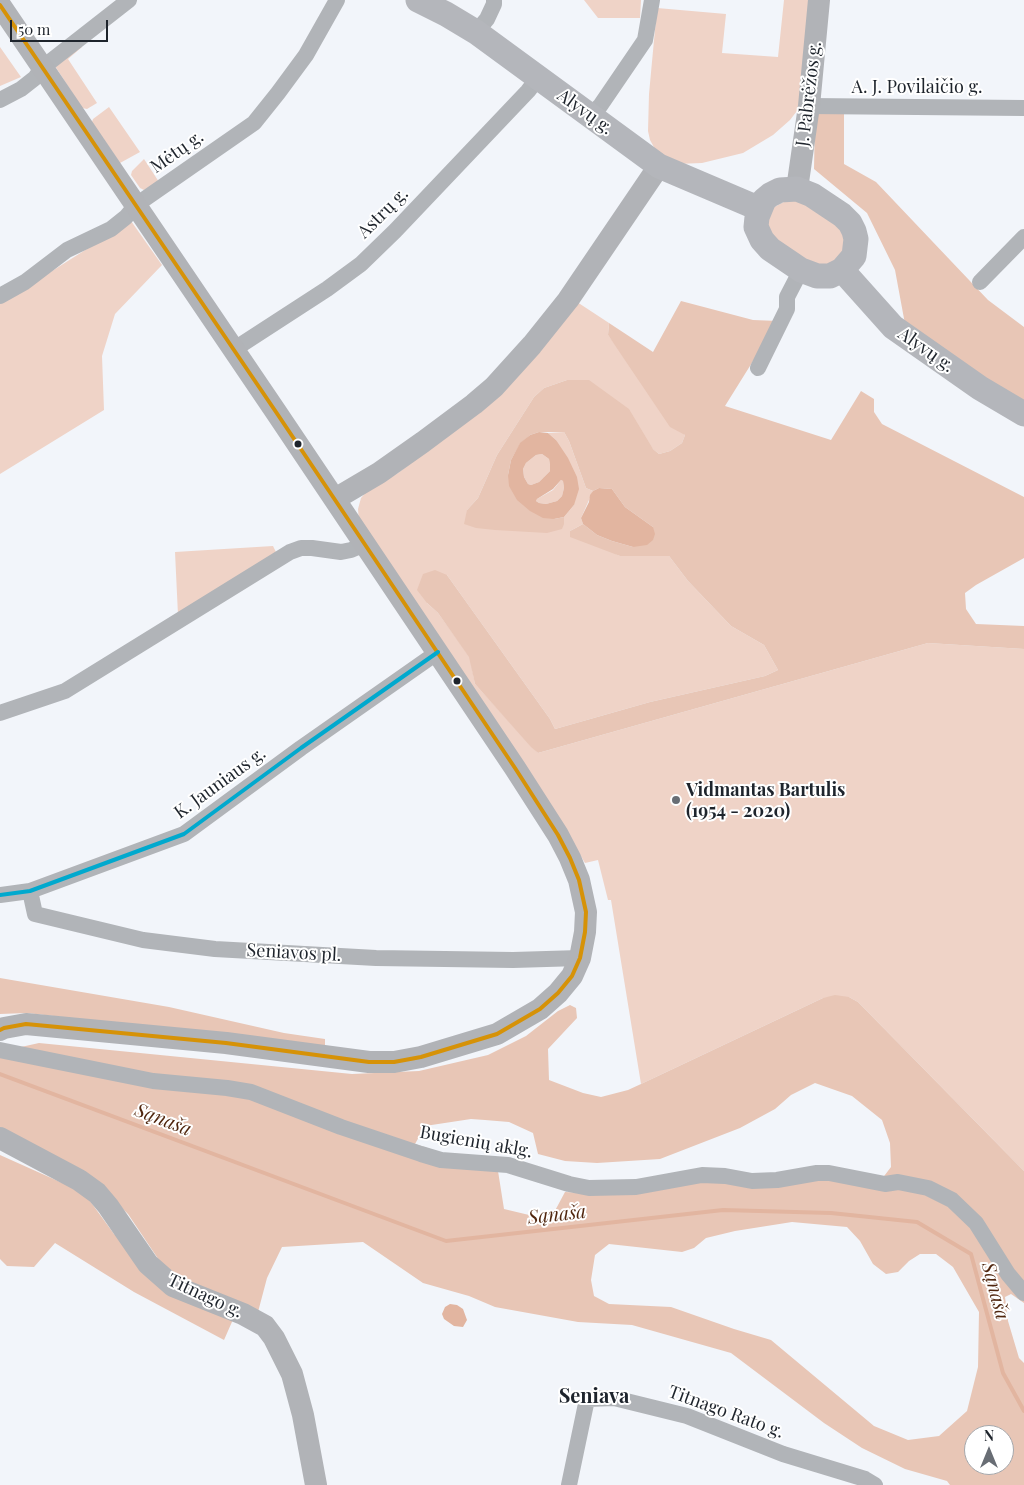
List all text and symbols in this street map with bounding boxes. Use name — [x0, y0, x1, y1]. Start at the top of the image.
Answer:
scale bar — [12, 10, 110, 42]
text: 50 m — [18, 19, 50, 39]
street label: J. Pabrėžos g. — [792, 40, 826, 148]
street label: A. J. Povilaičio g. — [852, 76, 982, 98]
street label: Alyvų g. — [553, 85, 617, 139]
street label: Mėtų g. — [146, 126, 208, 178]
street label: Astrų g. — [353, 183, 413, 243]
street label: Alyvų g. — [894, 323, 958, 377]
unlabelled marker — [293, 439, 303, 449]
unlabelled marker — [452, 676, 462, 686]
street label: K. Jauniaus g. — [170, 743, 270, 823]
place label: Vidmantas Bartulis (1954 - 2020) — [686, 779, 845, 822]
marker: Vidmantas Bartulis (1954 - 2020) — [670, 794, 682, 806]
street label: Seniavos pl. — [246, 940, 342, 966]
water label: Sąnaša — [132, 1099, 194, 1141]
street label: Bugienių aklg. — [418, 1121, 534, 1163]
water label: Sąnaša — [527, 1201, 587, 1229]
water label: Sąnaša — [976, 1260, 1014, 1322]
street label: Titnago g. — [164, 1269, 246, 1323]
street label: Titnago Rato g. — [665, 1381, 787, 1443]
district label: Seniava — [559, 1385, 629, 1409]
north arrow — [964, 1425, 1014, 1475]
text: N — [984, 1426, 994, 1445]

